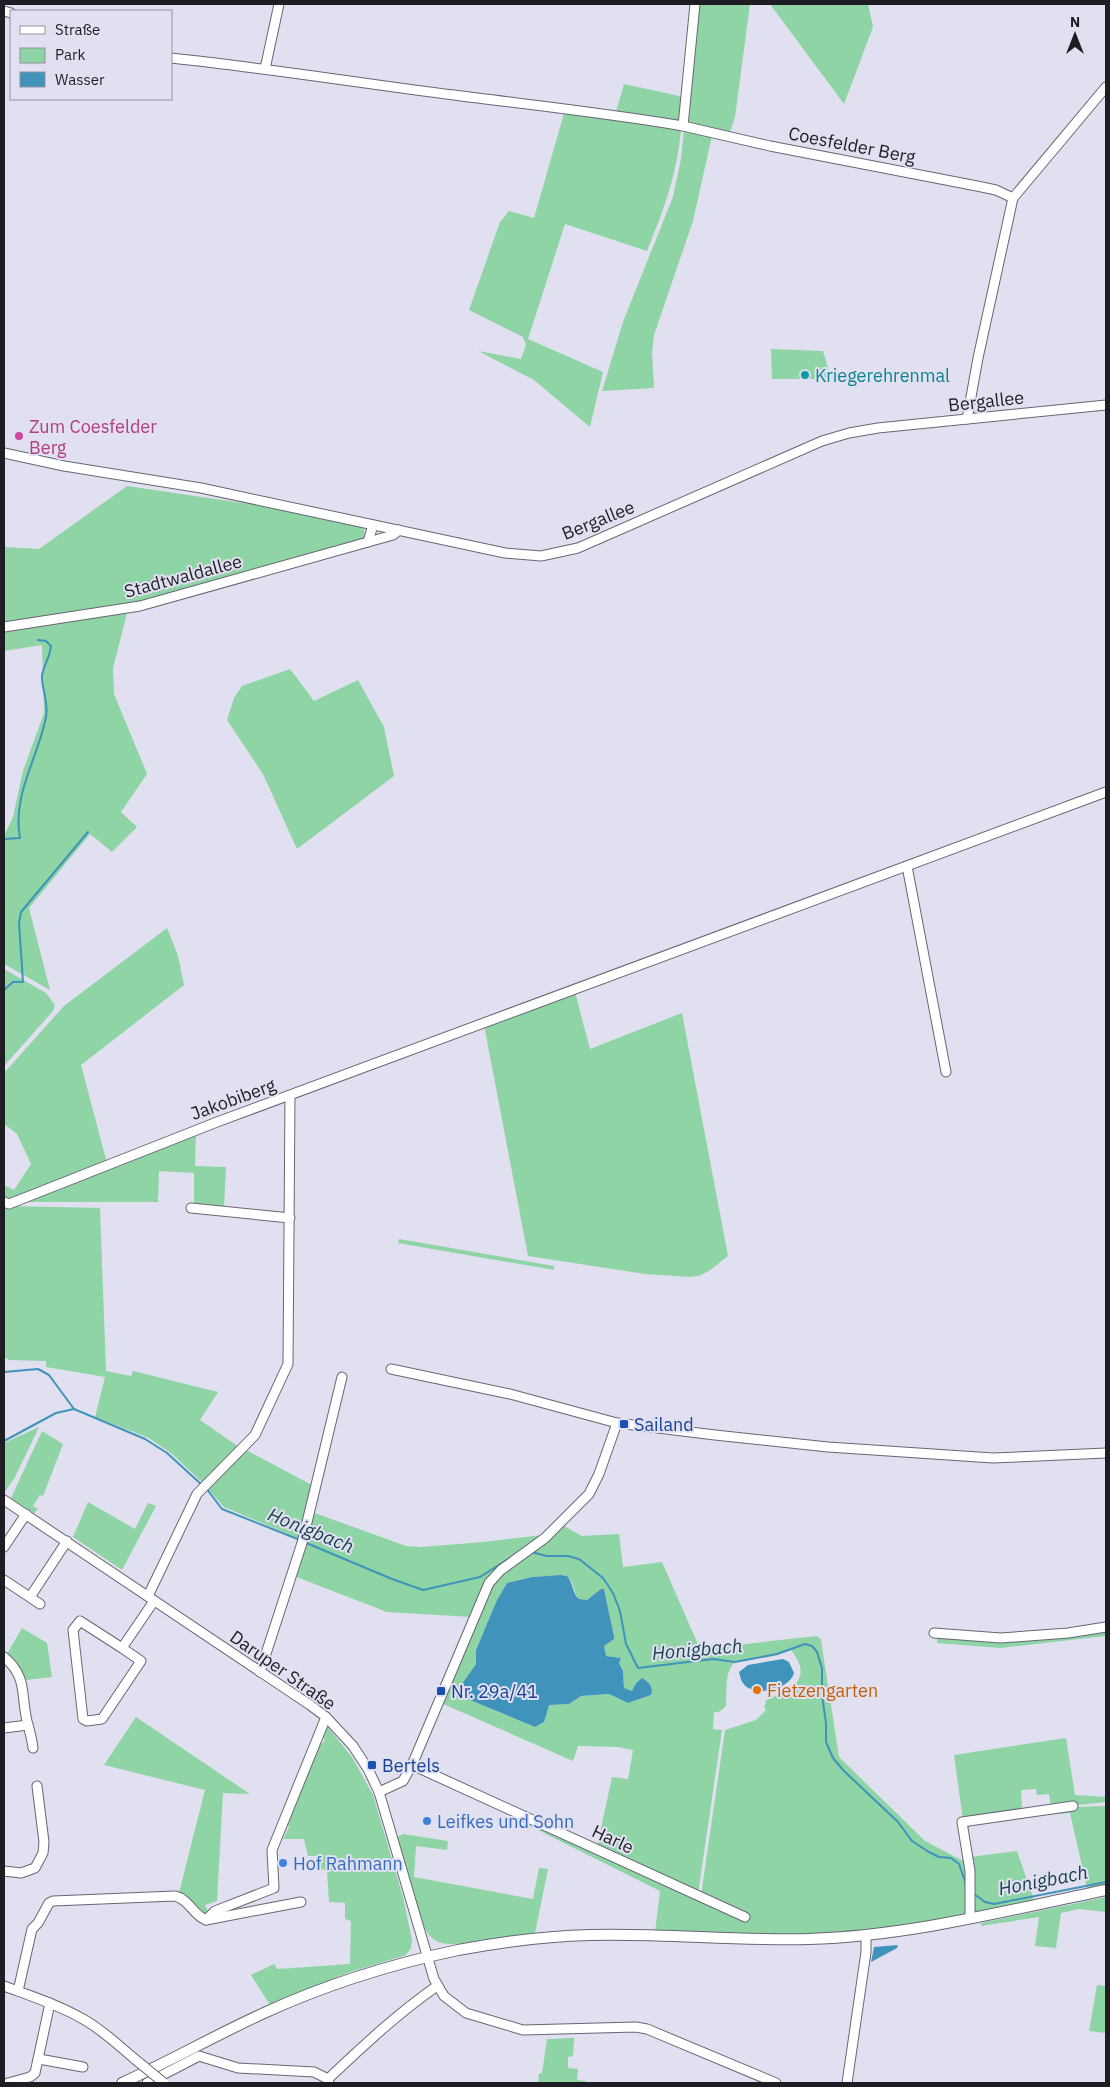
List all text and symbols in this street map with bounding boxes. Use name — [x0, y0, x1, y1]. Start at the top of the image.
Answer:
legend — [10, 10, 172, 100]
north arrow — [1050, 10, 1100, 60]
text: N — [1070, 13, 1080, 31]
text: Straße — [55, 20, 100, 39]
text: Park — [55, 45, 85, 64]
text: Wasser — [55, 70, 105, 89]
street label: Coesfelder Berg — [787, 121, 918, 169]
place label: Kriegerehrenmal — [815, 364, 950, 387]
marker: Kriegerehrenmal — [799, 369, 811, 381]
street label: Bergallee — [947, 386, 1025, 416]
place label: Zum Coesfelder Berg — [29, 415, 157, 459]
marker: Zum Coesfelder Berg — [13, 430, 25, 442]
street label: Bergallee — [558, 495, 638, 545]
street label: Stadtwaldallee — [122, 549, 244, 603]
street label: Jakobiberg — [187, 1073, 279, 1125]
place label: Sailand — [634, 1413, 694, 1436]
marker: Sailand — [618, 1418, 630, 1430]
water label: Honigbach — [264, 1502, 358, 1558]
street label: Daruper Straße — [226, 1625, 340, 1715]
water label: Honigbach — [651, 1633, 743, 1665]
place label: Fietzengarten — [767, 1679, 878, 1702]
place label: Nr. 29a/41 — [451, 1680, 538, 1703]
marker: Fietzengarten — [751, 1684, 763, 1696]
marker: Nr. 29a/41 — [435, 1685, 447, 1697]
place label: Bertels — [382, 1754, 440, 1777]
marker: Bertels — [366, 1759, 378, 1771]
place label: Leifkes und Sohn — [437, 1810, 574, 1833]
marker: Leifkes und Sohn — [421, 1815, 433, 1827]
street label: Harle — [588, 1819, 638, 1859]
place label: Hof Rahmann — [293, 1852, 403, 1875]
marker: Hof Rahmann — [277, 1857, 289, 1869]
water label: Honigbach — [996, 1860, 1090, 1900]

